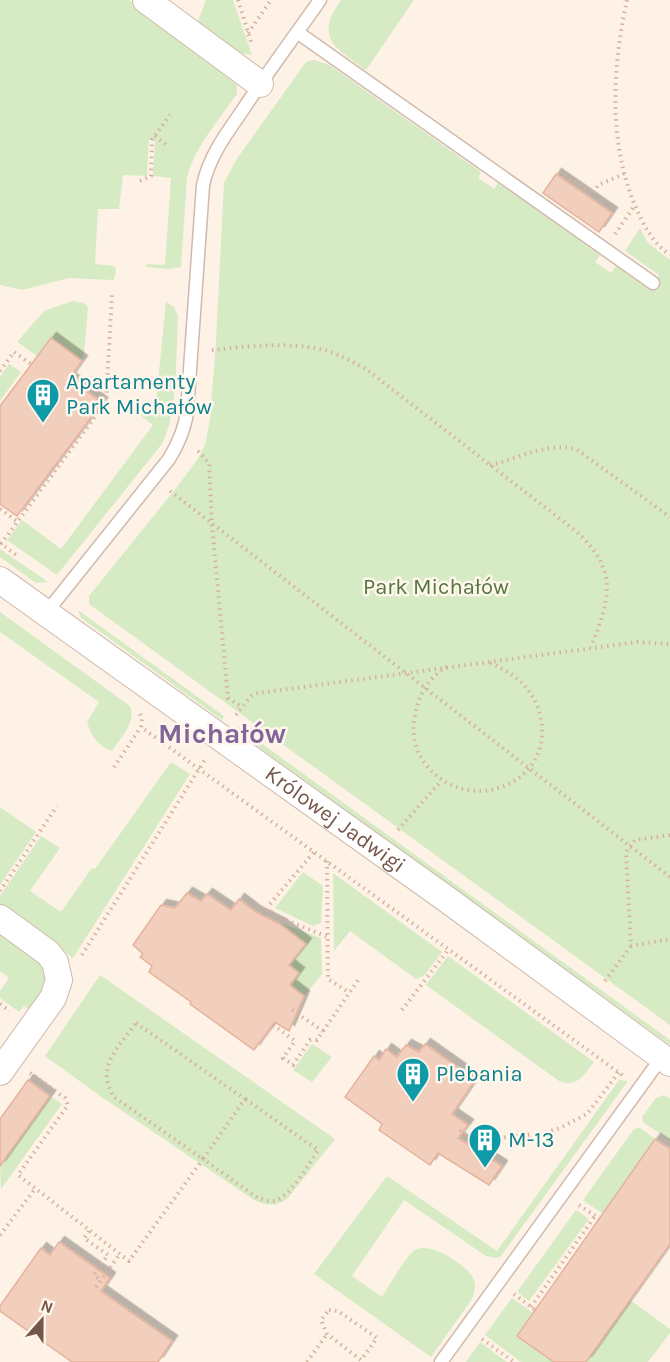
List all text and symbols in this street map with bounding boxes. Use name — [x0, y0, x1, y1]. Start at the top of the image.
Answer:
place label: Apartamenty Park Michałów — [66, 369, 212, 420]
building icon: Apartamenty Park Michałów — [25, 377, 61, 424]
park label: Park Michałów — [363, 574, 509, 600]
district label: Michałów — [158, 717, 286, 750]
street label: Królowej Jadwigi — [260, 761, 411, 879]
building icon: Plebania — [395, 1056, 431, 1103]
place label: Plebania — [436, 1061, 523, 1087]
building icon: M-13 — [467, 1122, 503, 1169]
place label: M-13 — [508, 1127, 555, 1153]
north arrow — [12, 1290, 72, 1350]
text: N — [38, 1296, 56, 1317]

